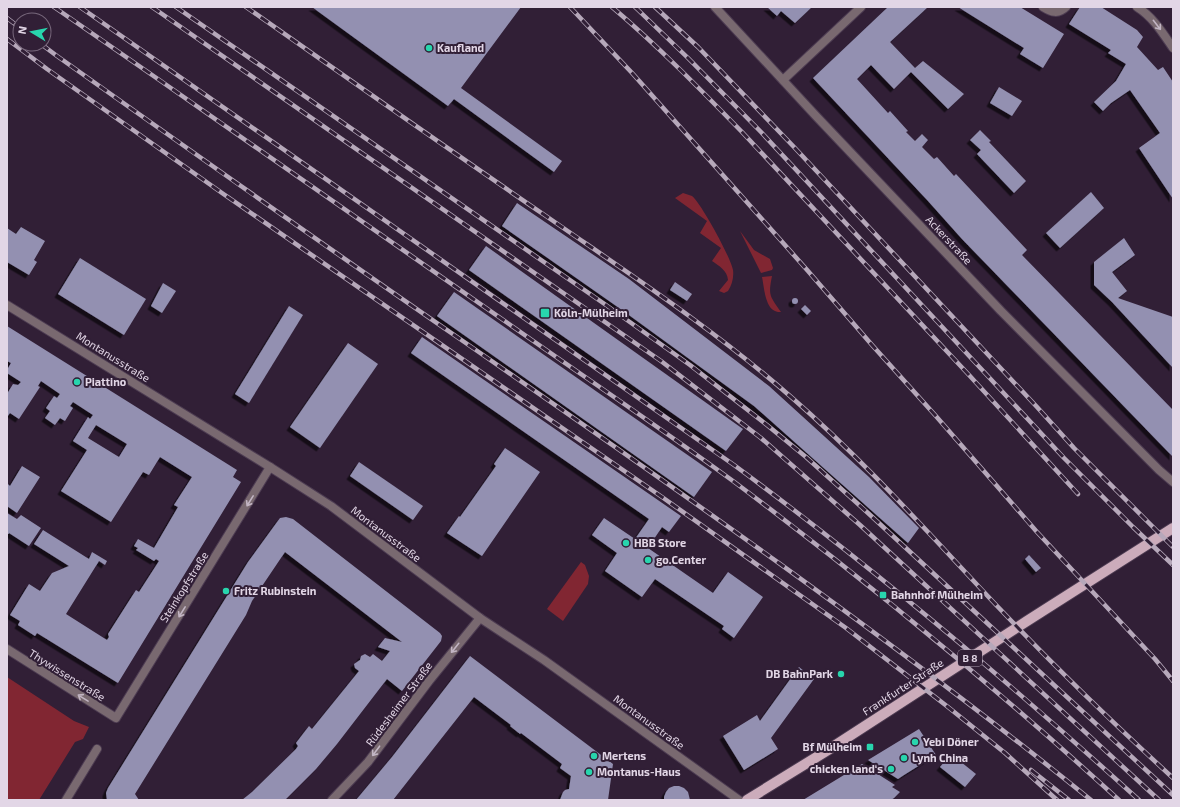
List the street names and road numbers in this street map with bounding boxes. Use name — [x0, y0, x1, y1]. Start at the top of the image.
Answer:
street label: Ackerstraße — [924, 213, 975, 267]
street label: Montanusstraße — [74, 329, 153, 384]
street label: Montanusstraße — [349, 503, 424, 564]
street label: Steinkopfstraße — [157, 549, 211, 625]
street label: Thywissenstraße — [27, 646, 108, 703]
road number: B 8 — [958, 650, 982, 666]
street label: Frankfurter Straße — [860, 656, 946, 718]
street label: Rüdesheimer Straße — [363, 659, 435, 748]
street label: Montanusstraße — [611, 692, 687, 752]

